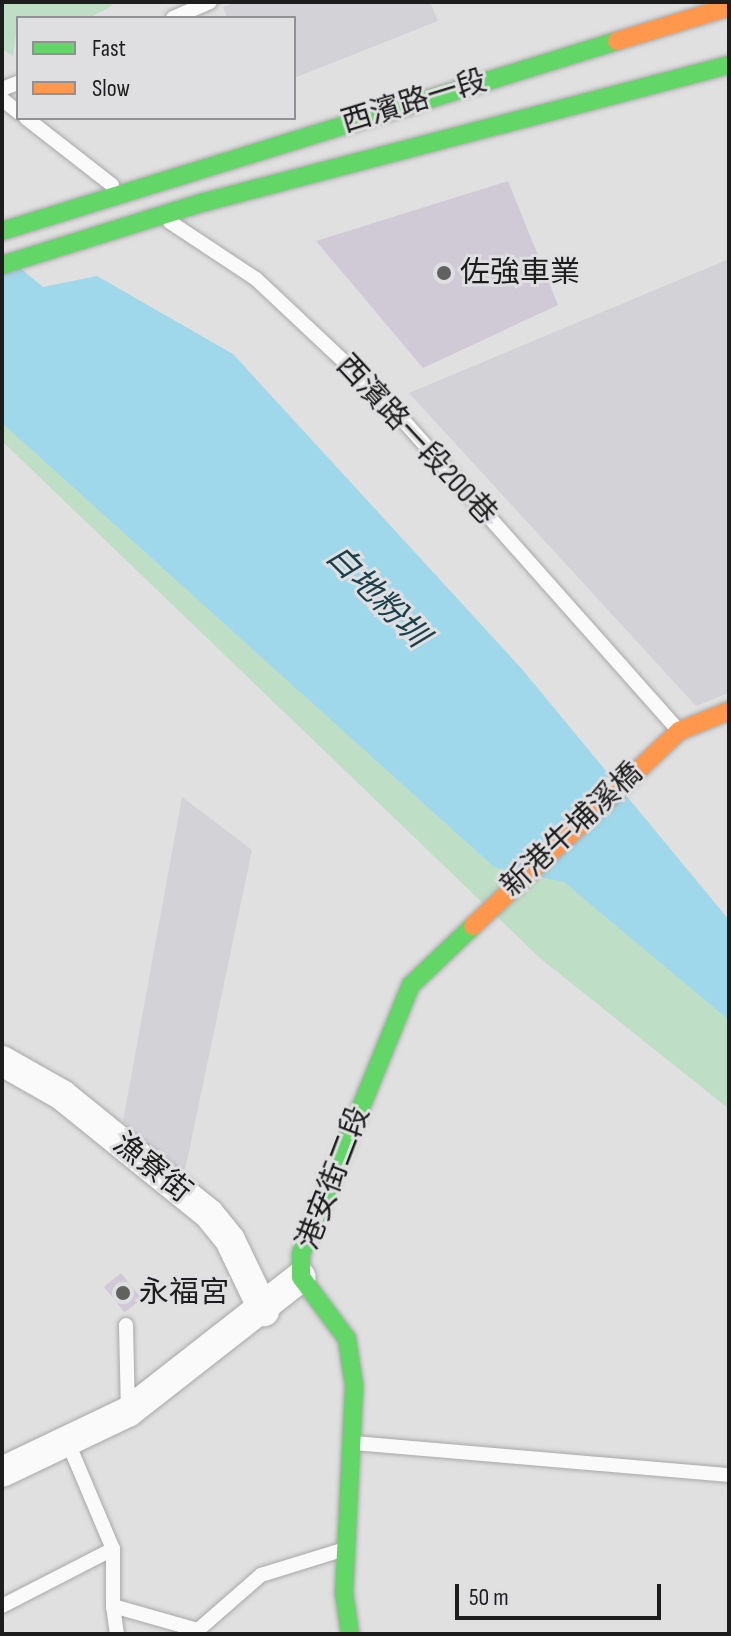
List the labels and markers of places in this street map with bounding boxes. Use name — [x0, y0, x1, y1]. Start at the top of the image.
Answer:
place label: 佐強車業 — [460, 255, 580, 291]
marker: 佐強車業 — [435, 264, 453, 282]
place label: 永福宮 — [139, 1275, 229, 1311]
marker: 永福宮 — [114, 1284, 132, 1302]

